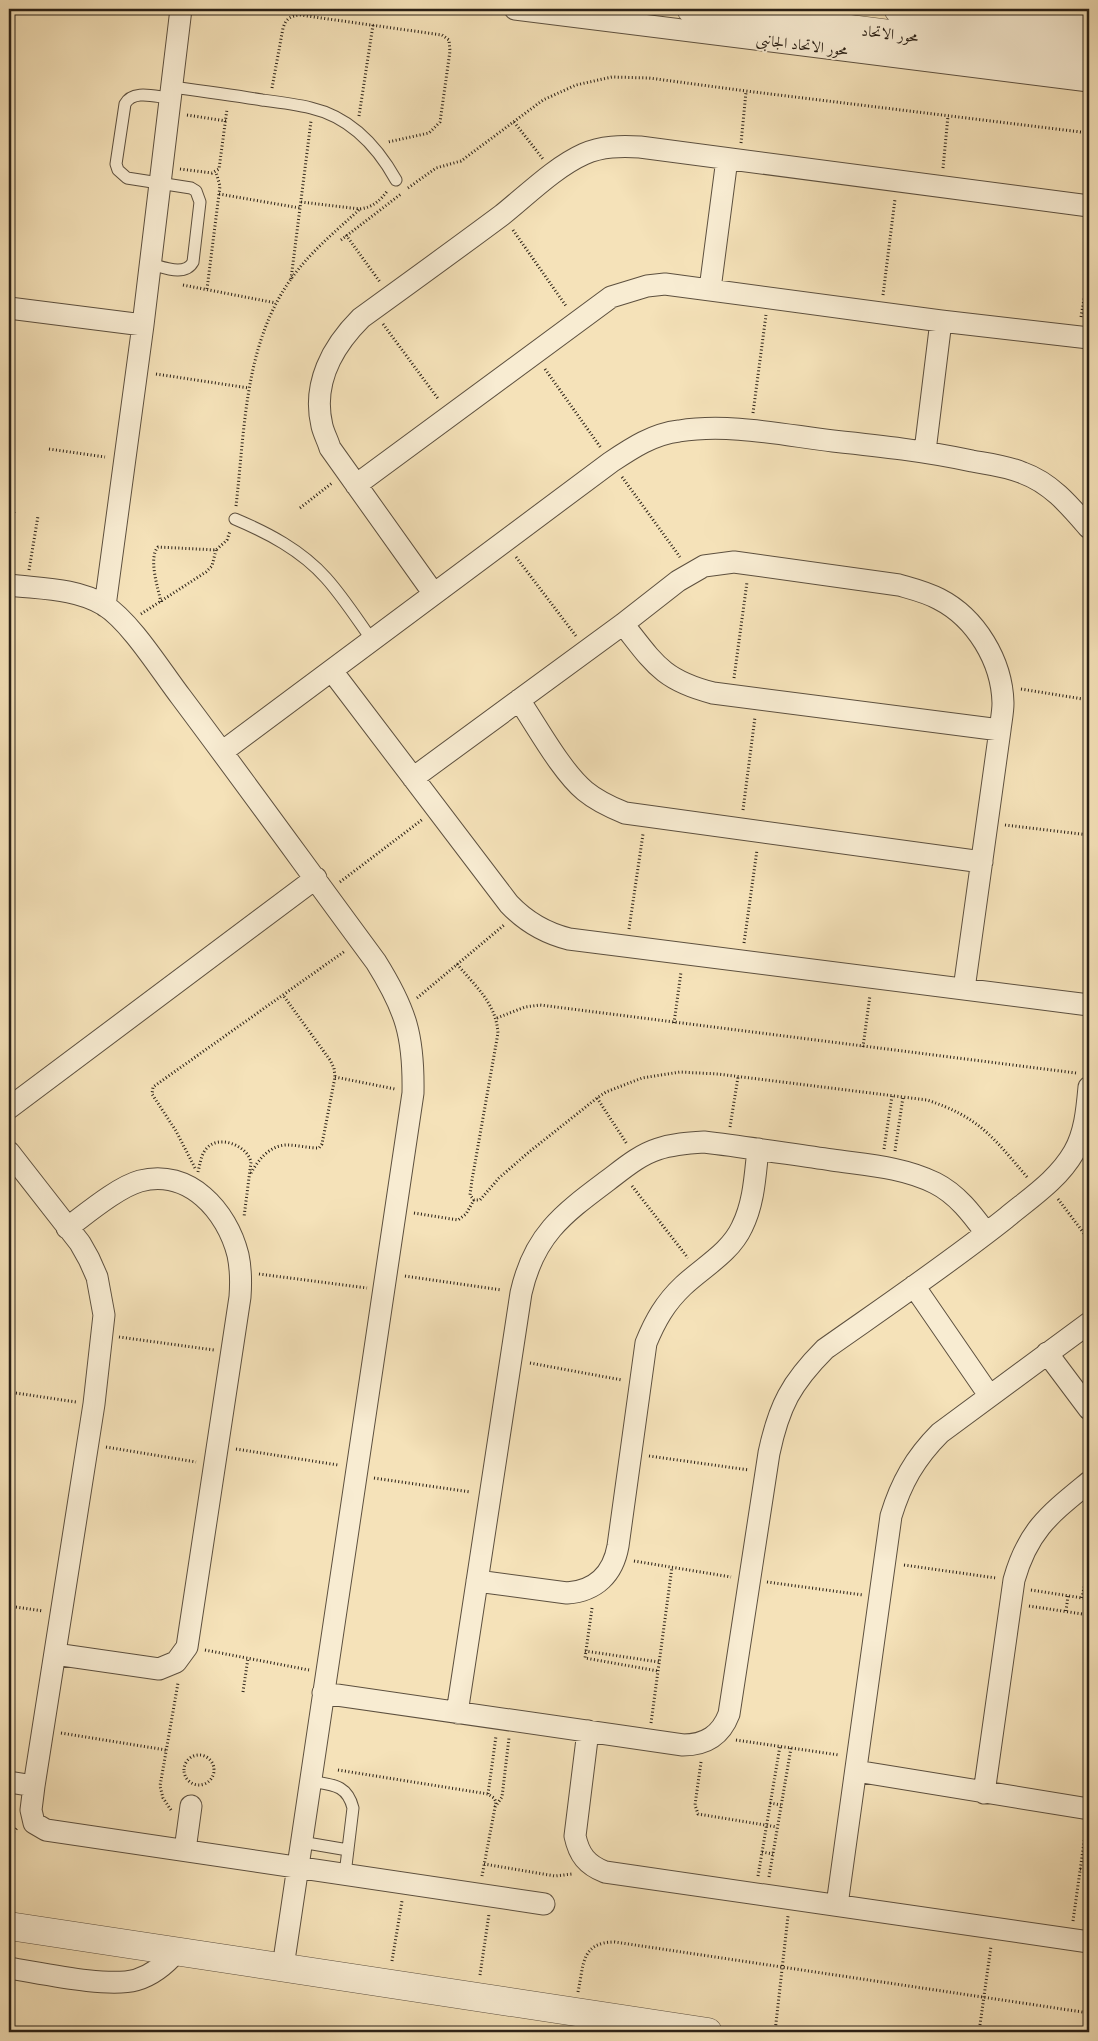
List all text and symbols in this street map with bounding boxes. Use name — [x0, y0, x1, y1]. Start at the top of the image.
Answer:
street label: محور الاتحاد — [861, 21, 919, 47]
street label: محور الاتحاد الجانبى — [755, 29, 849, 62]

